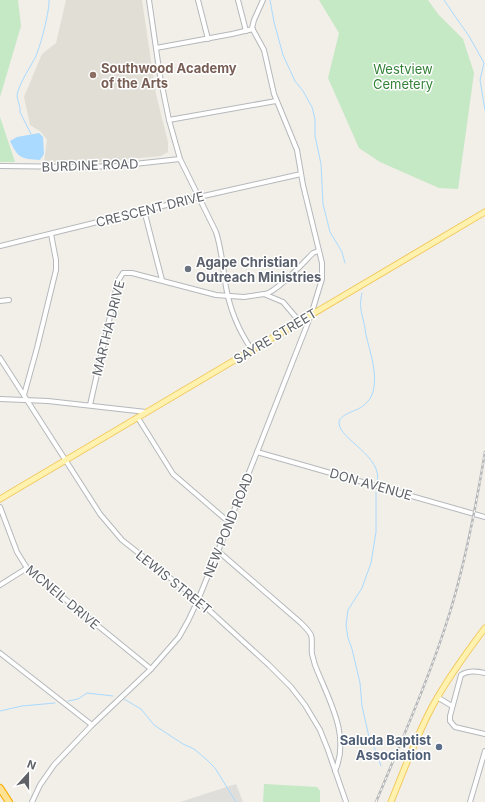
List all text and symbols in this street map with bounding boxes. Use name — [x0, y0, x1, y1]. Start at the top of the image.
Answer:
place label: Southwood Academy of the Arts — [101, 60, 237, 91]
park label: Westview Cemetery — [373, 61, 433, 92]
marker: Southwood Academy of the Arts — [88, 70, 98, 80]
street label: BURDINE ROAD — [41, 155, 139, 175]
street label: CRESCENT DRIVE — [94, 188, 206, 230]
place label: Agape Christian Outreach Ministries — [196, 254, 321, 285]
marker: Agape Christian Outreach Ministries — [183, 264, 193, 274]
street label: MARTHA DRIVE — [88, 279, 128, 377]
street label: SAYRE STREET — [231, 305, 319, 367]
street label: DON AVENUE — [328, 465, 414, 503]
street label: NEW POND ROAD — [200, 470, 256, 580]
street label: LEWIS STREET — [133, 547, 215, 617]
street label: MCNEIL DRIVE — [23, 562, 103, 632]
place label: Saluda Baptist Association — [340, 732, 431, 763]
marker: Saluda Baptist Association — [434, 742, 444, 752]
north arrow — [8, 754, 48, 794]
text: N — [25, 757, 38, 773]

